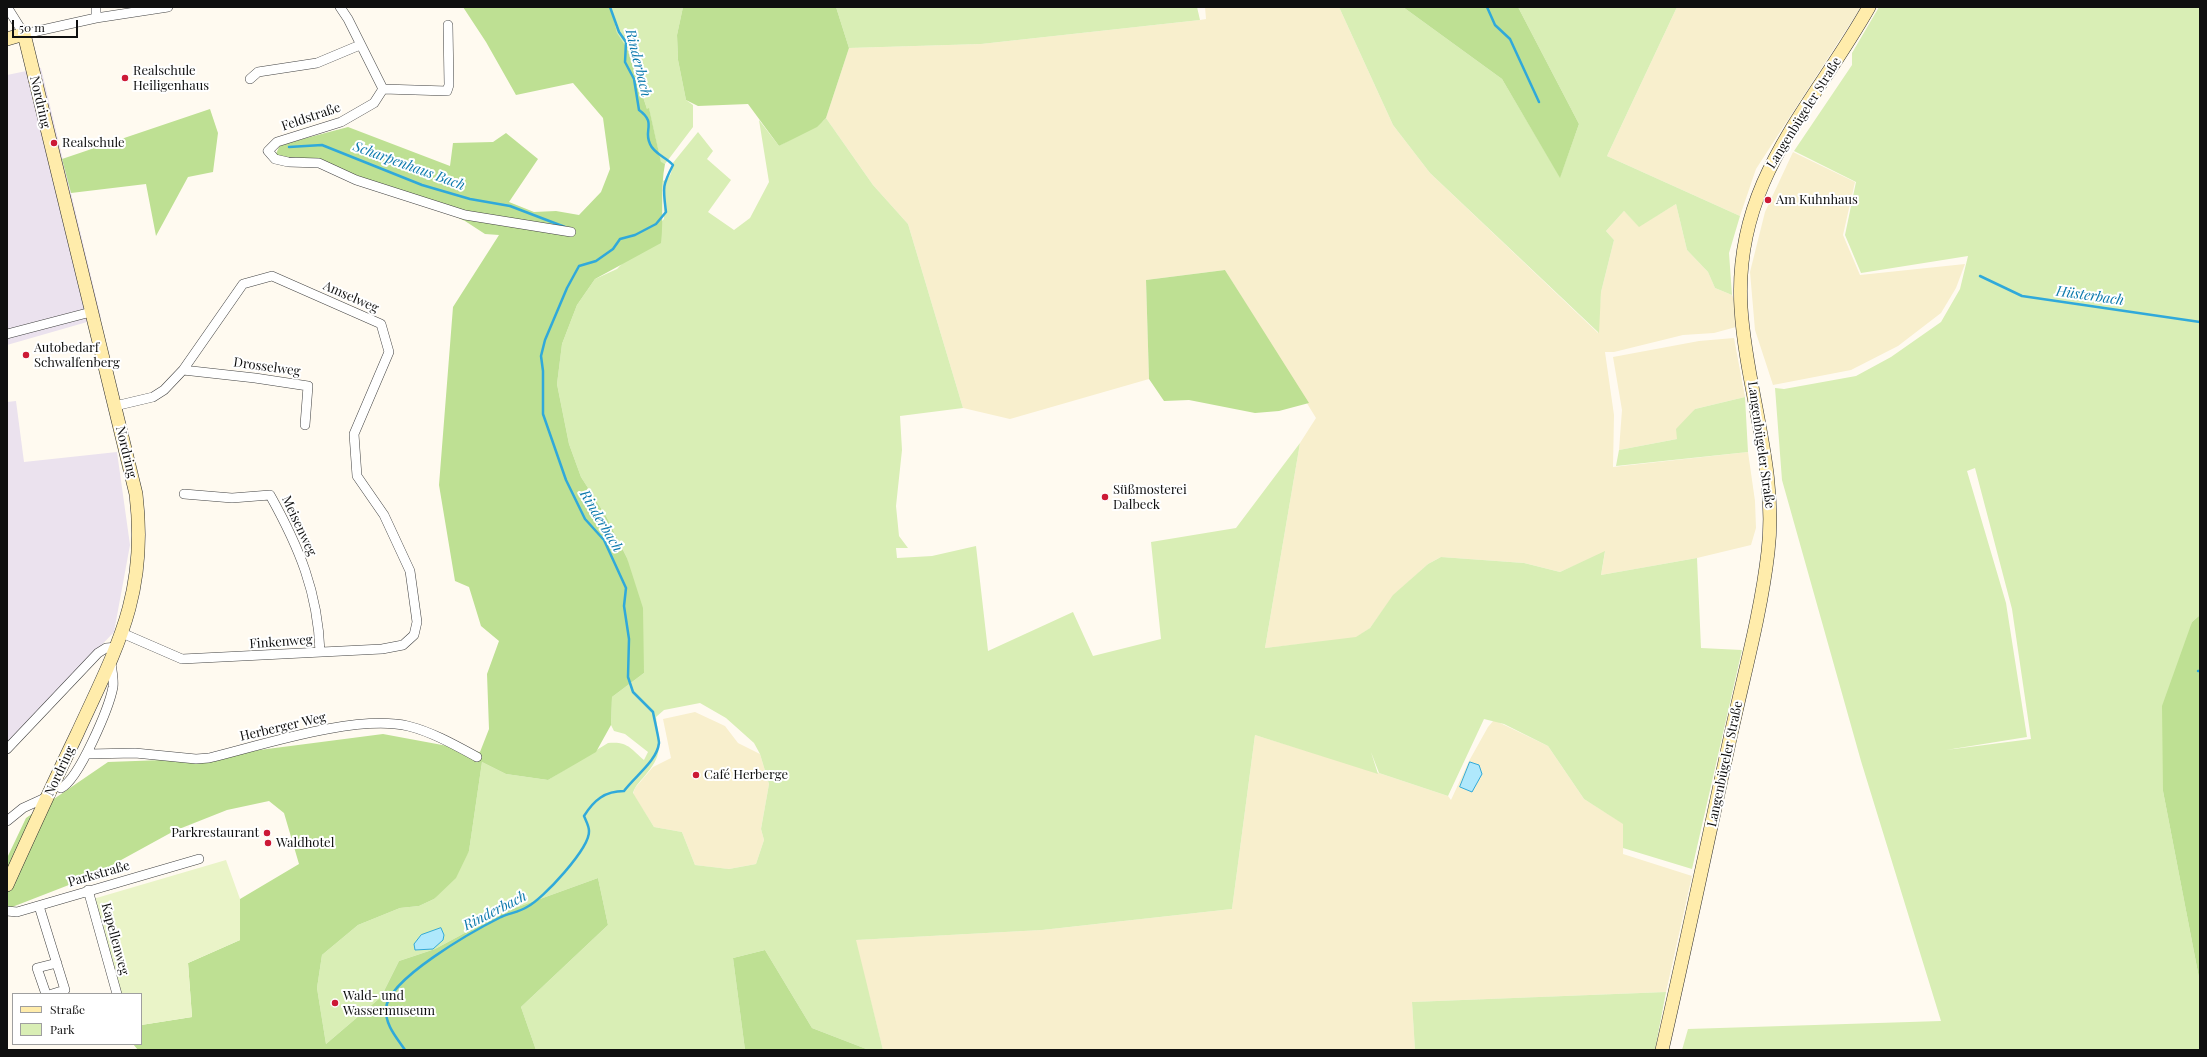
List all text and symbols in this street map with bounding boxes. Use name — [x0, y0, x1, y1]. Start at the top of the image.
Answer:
scale bar — [14, 12, 80, 38]
text: 50 m — [19, 19, 45, 35]
water label: Rinderbach — [621, 27, 655, 99]
street label: Langenbügeler Straße — [1763, 54, 1845, 172]
place label: Realschule Heiligenhaus — [133, 63, 209, 94]
marker: Realschule Heiligenhaus — [120, 73, 130, 83]
street label: Nordring — [26, 74, 54, 130]
street label: Feldstraße — [279, 100, 343, 134]
place label: Realschule — [62, 135, 125, 151]
marker: Realschule — [49, 138, 59, 148]
water label: Scharpenhaus Bach — [351, 138, 467, 194]
place label: Am Kuhnhaus — [1776, 192, 1858, 208]
marker: Am Kuhnhaus — [1763, 195, 1773, 205]
street label: Amselweg — [321, 278, 381, 316]
water label: Hüsterbach — [2055, 283, 2125, 309]
place label: Autobedarf Schwalfenberg — [34, 340, 120, 371]
marker: Autobedarf Schwalfenberg — [21, 350, 31, 360]
street label: Drosselweg — [233, 355, 301, 379]
street label: Langenbügeler Straße — [1744, 380, 1778, 510]
street label: Nordring — [112, 424, 140, 480]
place label: Süßmosterei Dalbeck — [1113, 482, 1187, 513]
water label: Rinderbach — [576, 487, 626, 555]
marker: Süßmosterei Dalbeck — [1100, 492, 1110, 502]
street label: Meisenweg — [278, 493, 320, 559]
street label: Finkenweg — [249, 632, 313, 652]
street label: Langenbügeler Straße — [1704, 700, 1746, 828]
street label: Herberger Weg — [238, 709, 328, 745]
street label: Nordring — [42, 744, 78, 798]
place label: Café Herberge — [704, 767, 788, 783]
marker: Café Herberge — [691, 770, 701, 780]
place label: Parkrestaurant — [171, 825, 259, 841]
marker: Parkrestaurant — [262, 828, 272, 838]
place label: Waldhotel — [276, 835, 334, 851]
marker: Waldhotel — [263, 838, 273, 848]
street label: Parkstraße — [66, 858, 132, 890]
water label: Rinderbach — [460, 888, 530, 934]
street label: Kapellenweg — [98, 901, 132, 977]
place label: Wald- und Wassermuseum — [343, 988, 435, 1019]
legend — [12, 993, 142, 1045]
marker: Wald- und Wassermuseum — [330, 998, 340, 1008]
text: Straße — [50, 1001, 85, 1017]
text: Park — [50, 1021, 75, 1037]

